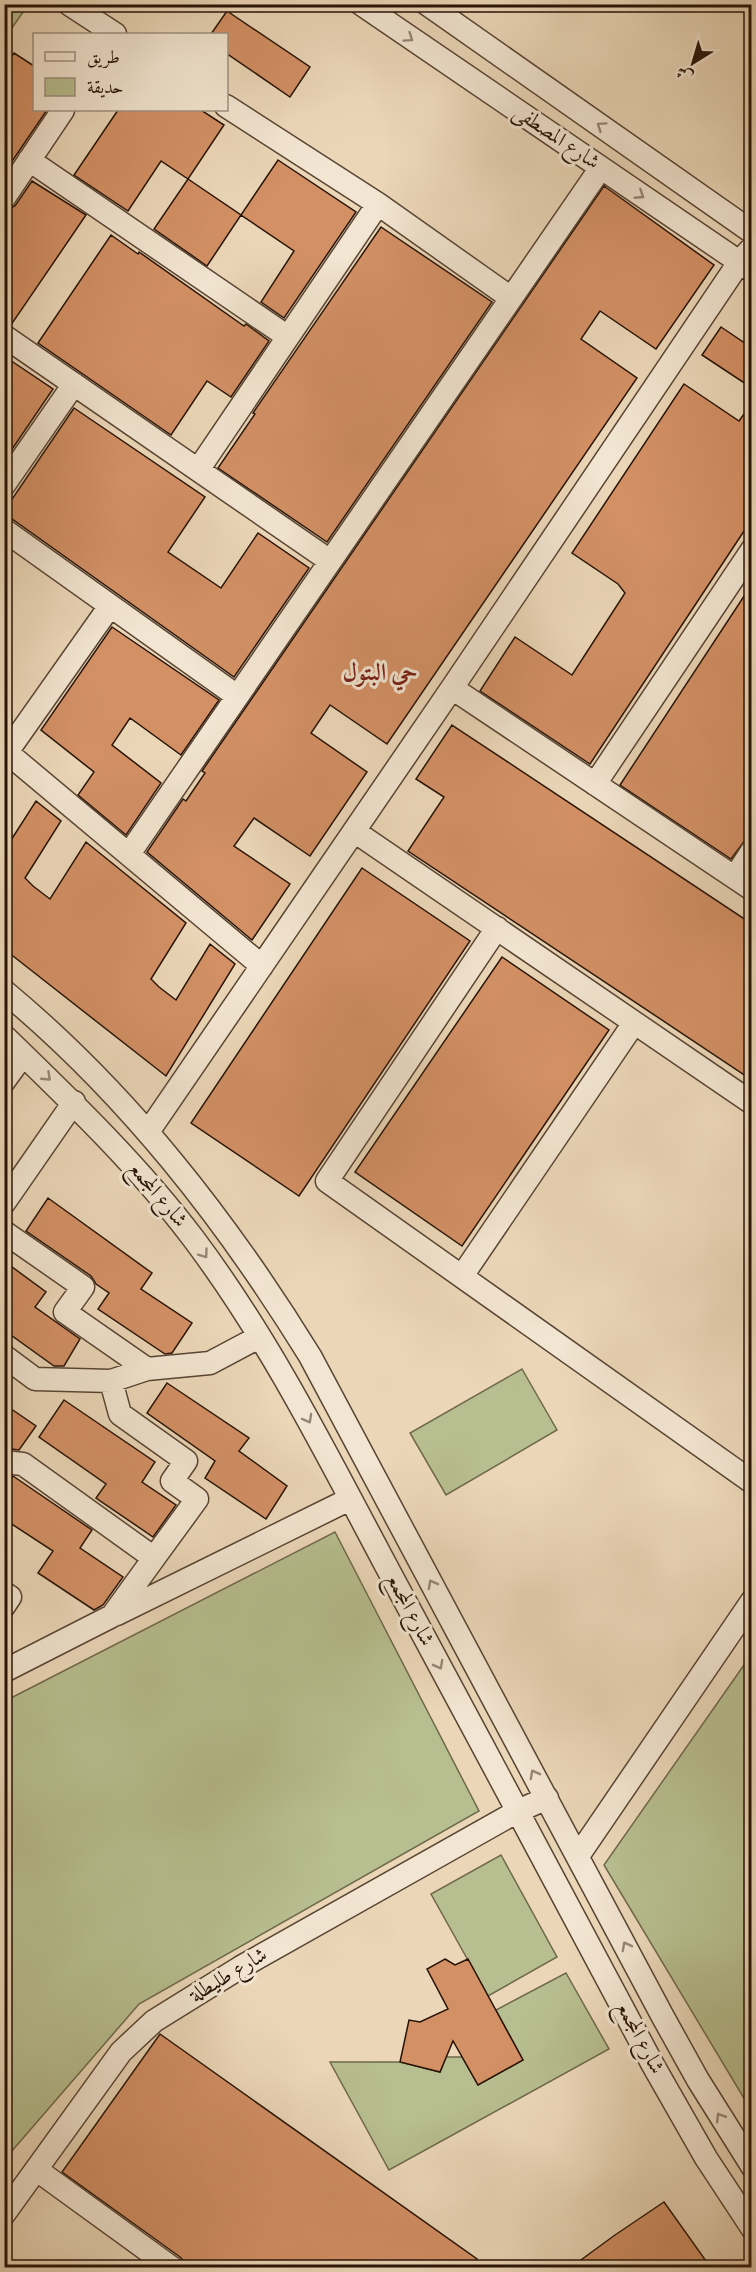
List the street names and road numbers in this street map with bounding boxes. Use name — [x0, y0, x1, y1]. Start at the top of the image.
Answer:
street label: شارع المصطفى — [506, 98, 605, 179]
street label: شارع المجمع — [119, 1155, 194, 1236]
street label: شارع المجمع — [375, 1568, 441, 1653]
street label: شارع طليطلة — [184, 1941, 274, 2012]
street label: شارع المجمع — [605, 1996, 671, 2081]

